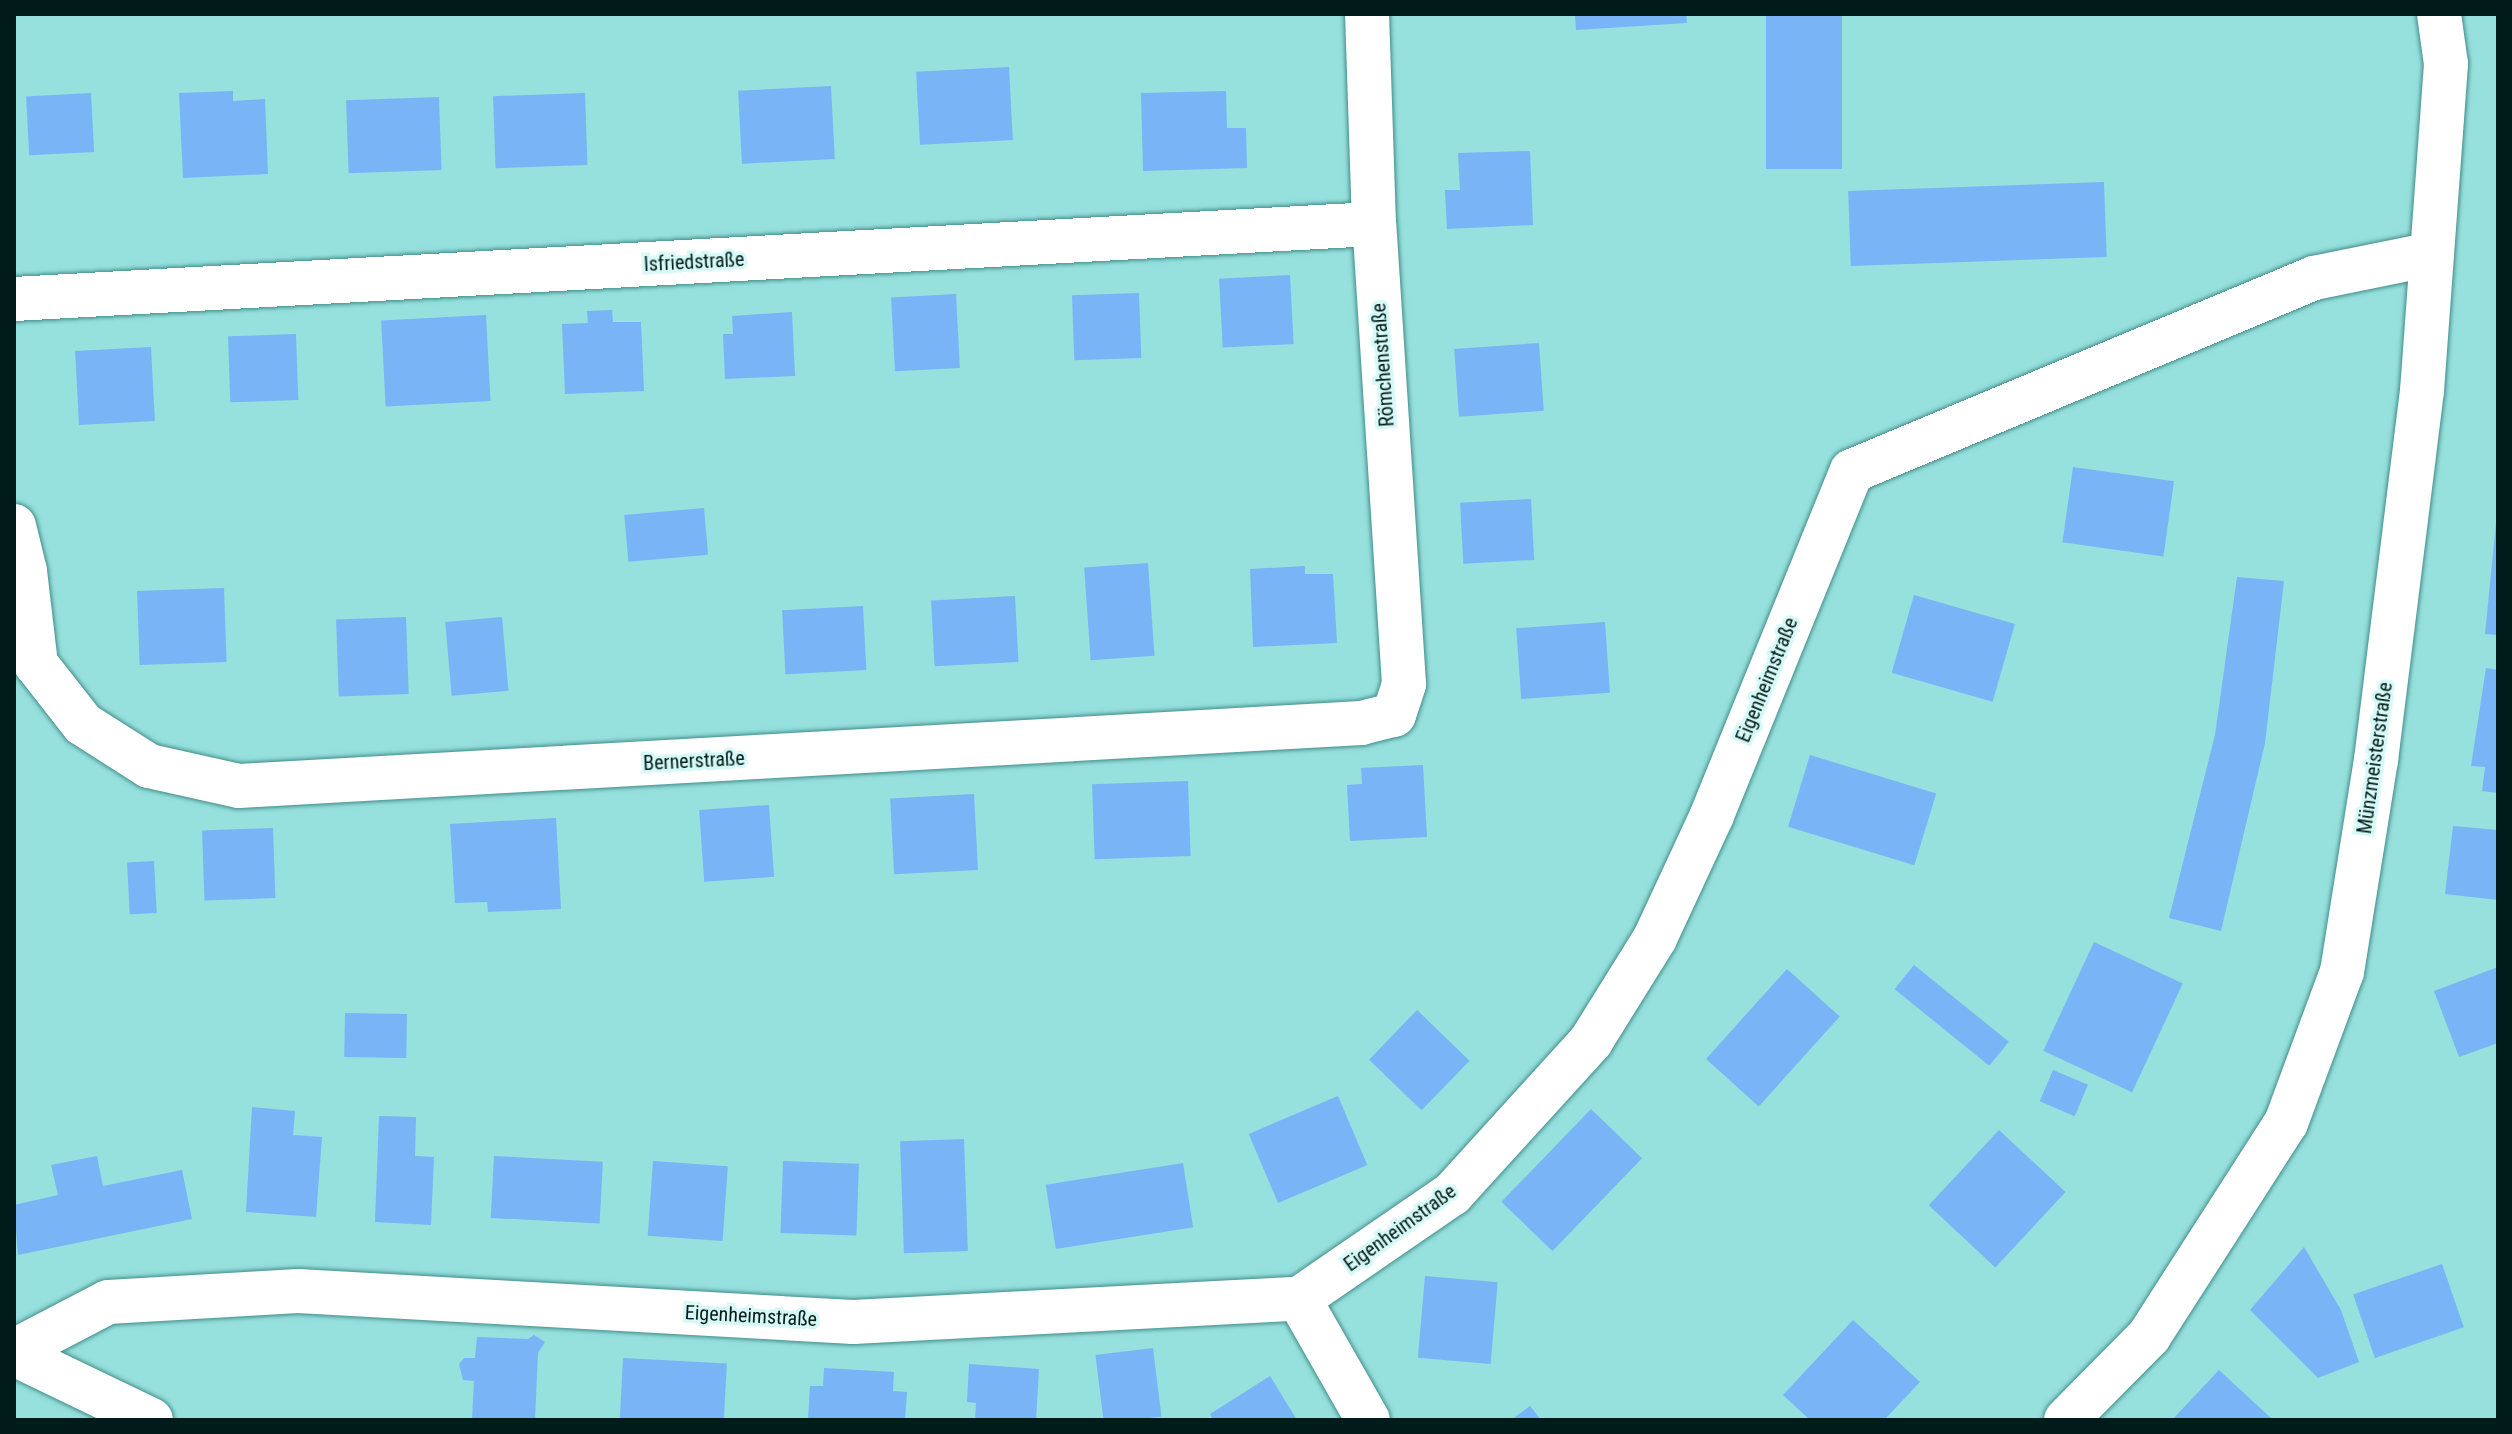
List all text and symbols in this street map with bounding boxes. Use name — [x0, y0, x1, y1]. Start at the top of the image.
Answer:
street label: Isfriedstraße — [643, 247, 745, 277]
street label: Römchenstraße — [1367, 302, 1399, 428]
street label: Eigenheimstraße — [1731, 614, 1803, 746]
street label: Münzmeisterstraße — [2352, 681, 2398, 835]
street label: Bernerstraße — [643, 746, 745, 776]
street label: Eigenheimstraße — [1339, 1179, 1461, 1277]
street label: Eigenheimstraße — [684, 1301, 818, 1331]

